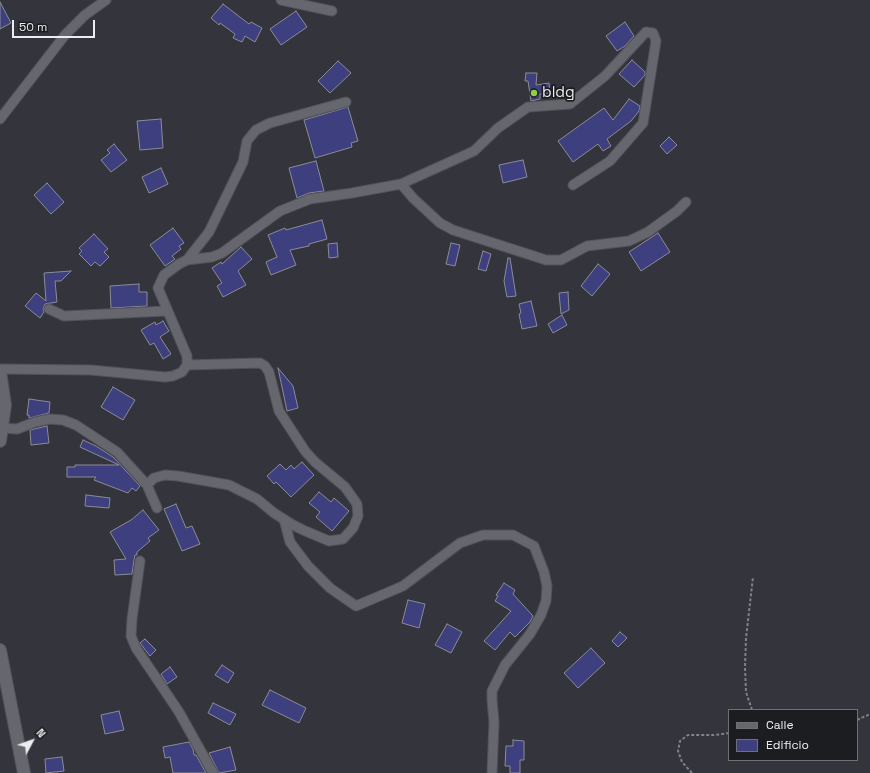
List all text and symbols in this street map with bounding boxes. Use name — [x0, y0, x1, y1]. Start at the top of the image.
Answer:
scale bar — [14, 12, 97, 38]
text: 50 m — [19, 19, 47, 35]
place label: bldg — [542, 84, 575, 102]
marker: bldg — [529, 88, 539, 98]
legend — [728, 709, 858, 761]
text: Calle — [766, 717, 794, 733]
north arrow — [12, 721, 52, 761]
text: N — [33, 726, 49, 741]
text: Edificio — [766, 737, 809, 753]

